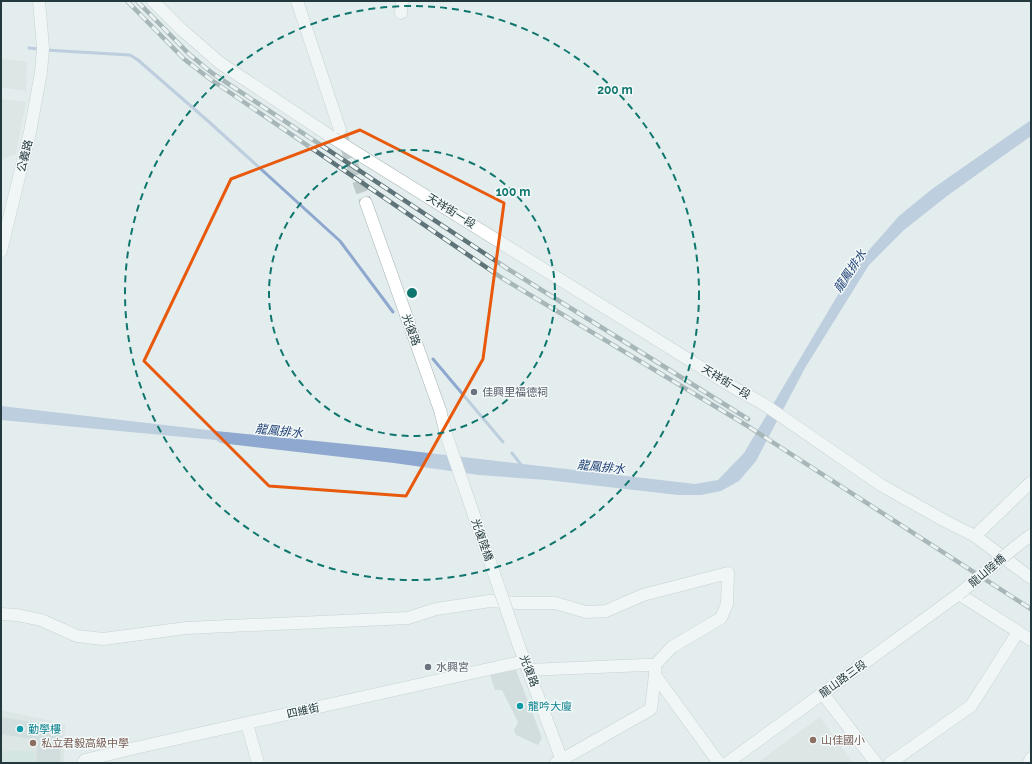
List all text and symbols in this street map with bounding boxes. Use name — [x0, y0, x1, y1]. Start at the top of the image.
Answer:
text: 200 m — [597, 83, 633, 97]
street label: 公義路 — [15, 138, 35, 174]
text: 100 m — [496, 185, 530, 199]
street label: 天祥街一段 — [424, 191, 478, 231]
water label: 龍鳳排水 — [831, 246, 870, 295]
centre of rings — [405, 286, 419, 300]
street label: 光復路 — [399, 312, 423, 348]
street label: 天祥街一段 — [699, 362, 753, 402]
place label: 佳興里福德祠 — [482, 386, 548, 399]
marker: 佳興里福德祠 — [469, 387, 479, 397]
water label: 龍鳳排水 — [254, 422, 305, 441]
water label: 龍鳳排水 — [576, 458, 627, 477]
street label: 光復陸橋 — [469, 517, 495, 563]
street label: 龍山陸橋 — [966, 552, 1008, 590]
street label: 光復路 — [517, 653, 541, 689]
street label: 龍山路三段 — [817, 658, 869, 700]
place label: 水興宮 — [436, 661, 469, 674]
marker: 水興宮 — [423, 662, 433, 672]
place label: 龍吟大廈 — [528, 700, 572, 713]
street label: 四維街 — [285, 701, 321, 721]
marker: 龍吟大廈 — [515, 701, 525, 711]
place label: 勤學樓 — [28, 723, 61, 736]
marker: 勤學樓 — [15, 724, 25, 734]
place label: 山佳國小 — [821, 734, 865, 747]
marker: 山佳國小 — [808, 735, 818, 745]
place label: 私立君毅高級中學 — [41, 737, 129, 750]
marker: 私立君毅高級中學 — [28, 738, 38, 748]

